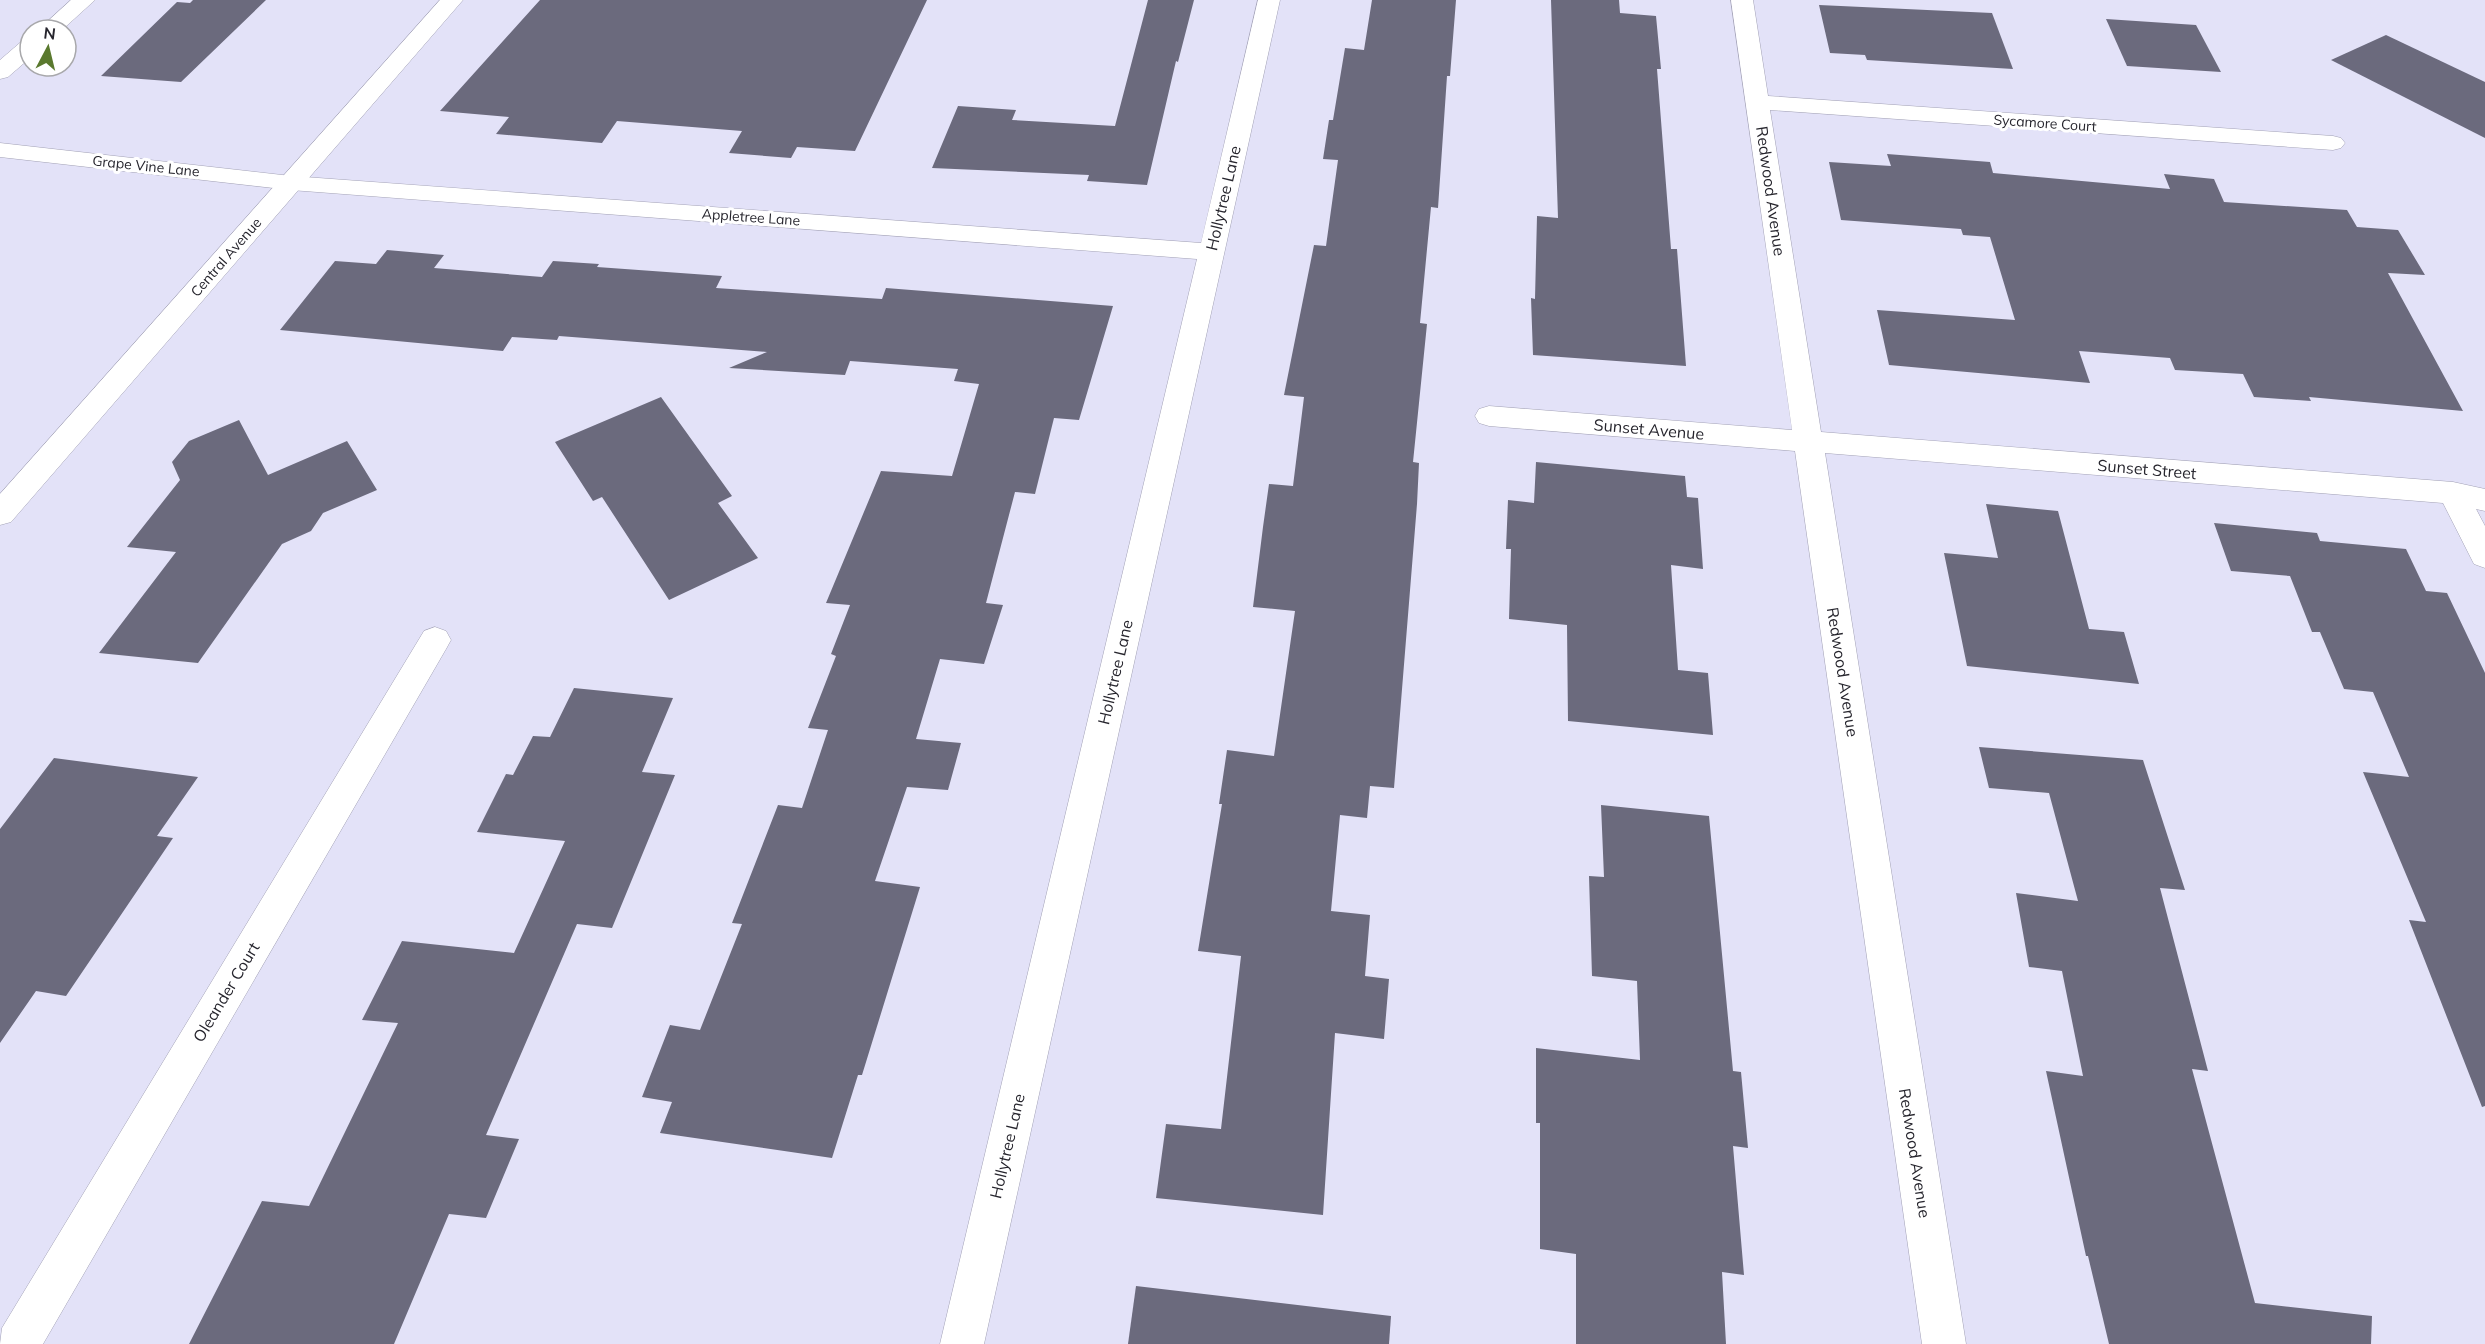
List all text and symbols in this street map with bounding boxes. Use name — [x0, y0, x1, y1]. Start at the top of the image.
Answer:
north arrow — [18, 18, 78, 78]
text: N — [43, 22, 57, 44]
street label: Sycamore Court — [1993, 110, 2097, 136]
street label: Redwood Avenue — [1752, 125, 1790, 257]
street label: Hollytree Lane — [1201, 144, 1245, 252]
street label: Grape Vine Lane — [91, 151, 201, 181]
street label: Appletree Lane — [701, 205, 801, 229]
street label: Central Avenue — [187, 214, 265, 300]
street label: Sunset Avenue — [1593, 414, 1705, 444]
street label: Sunset Street — [2097, 455, 2198, 483]
street label: Redwood Avenue — [1823, 606, 1863, 738]
street label: Hollytree Lane — [1093, 618, 1137, 726]
street label: Oleander Court — [188, 938, 264, 1045]
street label: Redwood Avenue — [1895, 1087, 1935, 1219]
street label: Hollytree Lane — [985, 1092, 1029, 1200]

